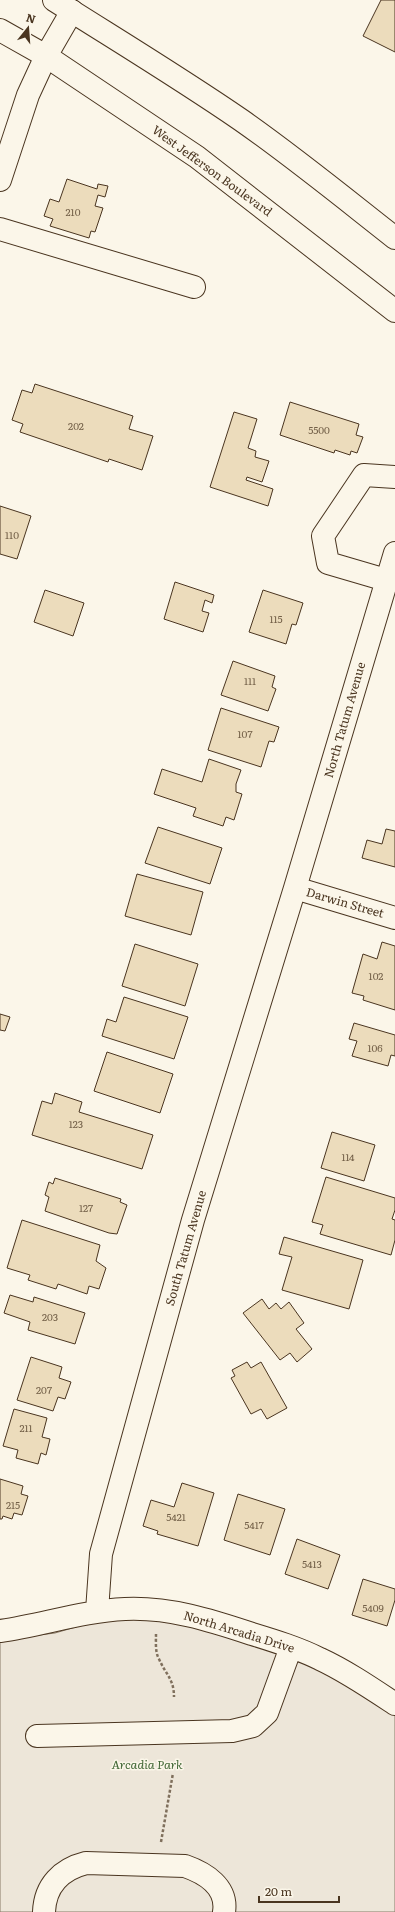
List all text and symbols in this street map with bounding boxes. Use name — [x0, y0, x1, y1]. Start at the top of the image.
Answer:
north arrow — [8, 8, 48, 48]
text: N — [24, 8, 38, 26]
street label: West Jefferson Boulevard — [149, 120, 277, 220]
house number: 210 — [66, 204, 81, 219]
house number: 202 — [68, 418, 84, 433]
house number: 5500 — [308, 422, 330, 437]
house number: 110 — [5, 527, 19, 542]
house number: 115 — [269, 611, 283, 626]
street label: North Tatum Avenue — [319, 660, 369, 780]
house number: 111 — [244, 673, 256, 688]
house number: 107 — [238, 726, 252, 741]
street label: Darwin Street — [304, 882, 386, 922]
house number: 102 — [369, 968, 383, 983]
house number: 106 — [367, 1040, 383, 1055]
house number: 123 — [69, 1116, 83, 1131]
house number: 114 — [341, 1149, 355, 1164]
street label: South Tatum Avenue — [160, 1188, 210, 1308]
house number: 127 — [79, 1200, 93, 1215]
house number: 203 — [42, 1309, 58, 1324]
house number: 207 — [36, 1382, 52, 1397]
house number: 211 — [19, 1420, 33, 1435]
house number: 215 — [6, 1497, 20, 1512]
house number: 5421 — [166, 1509, 186, 1524]
house number: 5417 — [244, 1517, 264, 1532]
house number: 5413 — [302, 1556, 322, 1571]
house number: 5409 — [362, 1600, 384, 1615]
street label: North Arcadia Drive — [181, 1606, 297, 1657]
park label: Arcadia Park — [112, 1755, 183, 1773]
scale bar — [259, 1878, 339, 1904]
text: 20 m — [265, 1882, 292, 1900]

